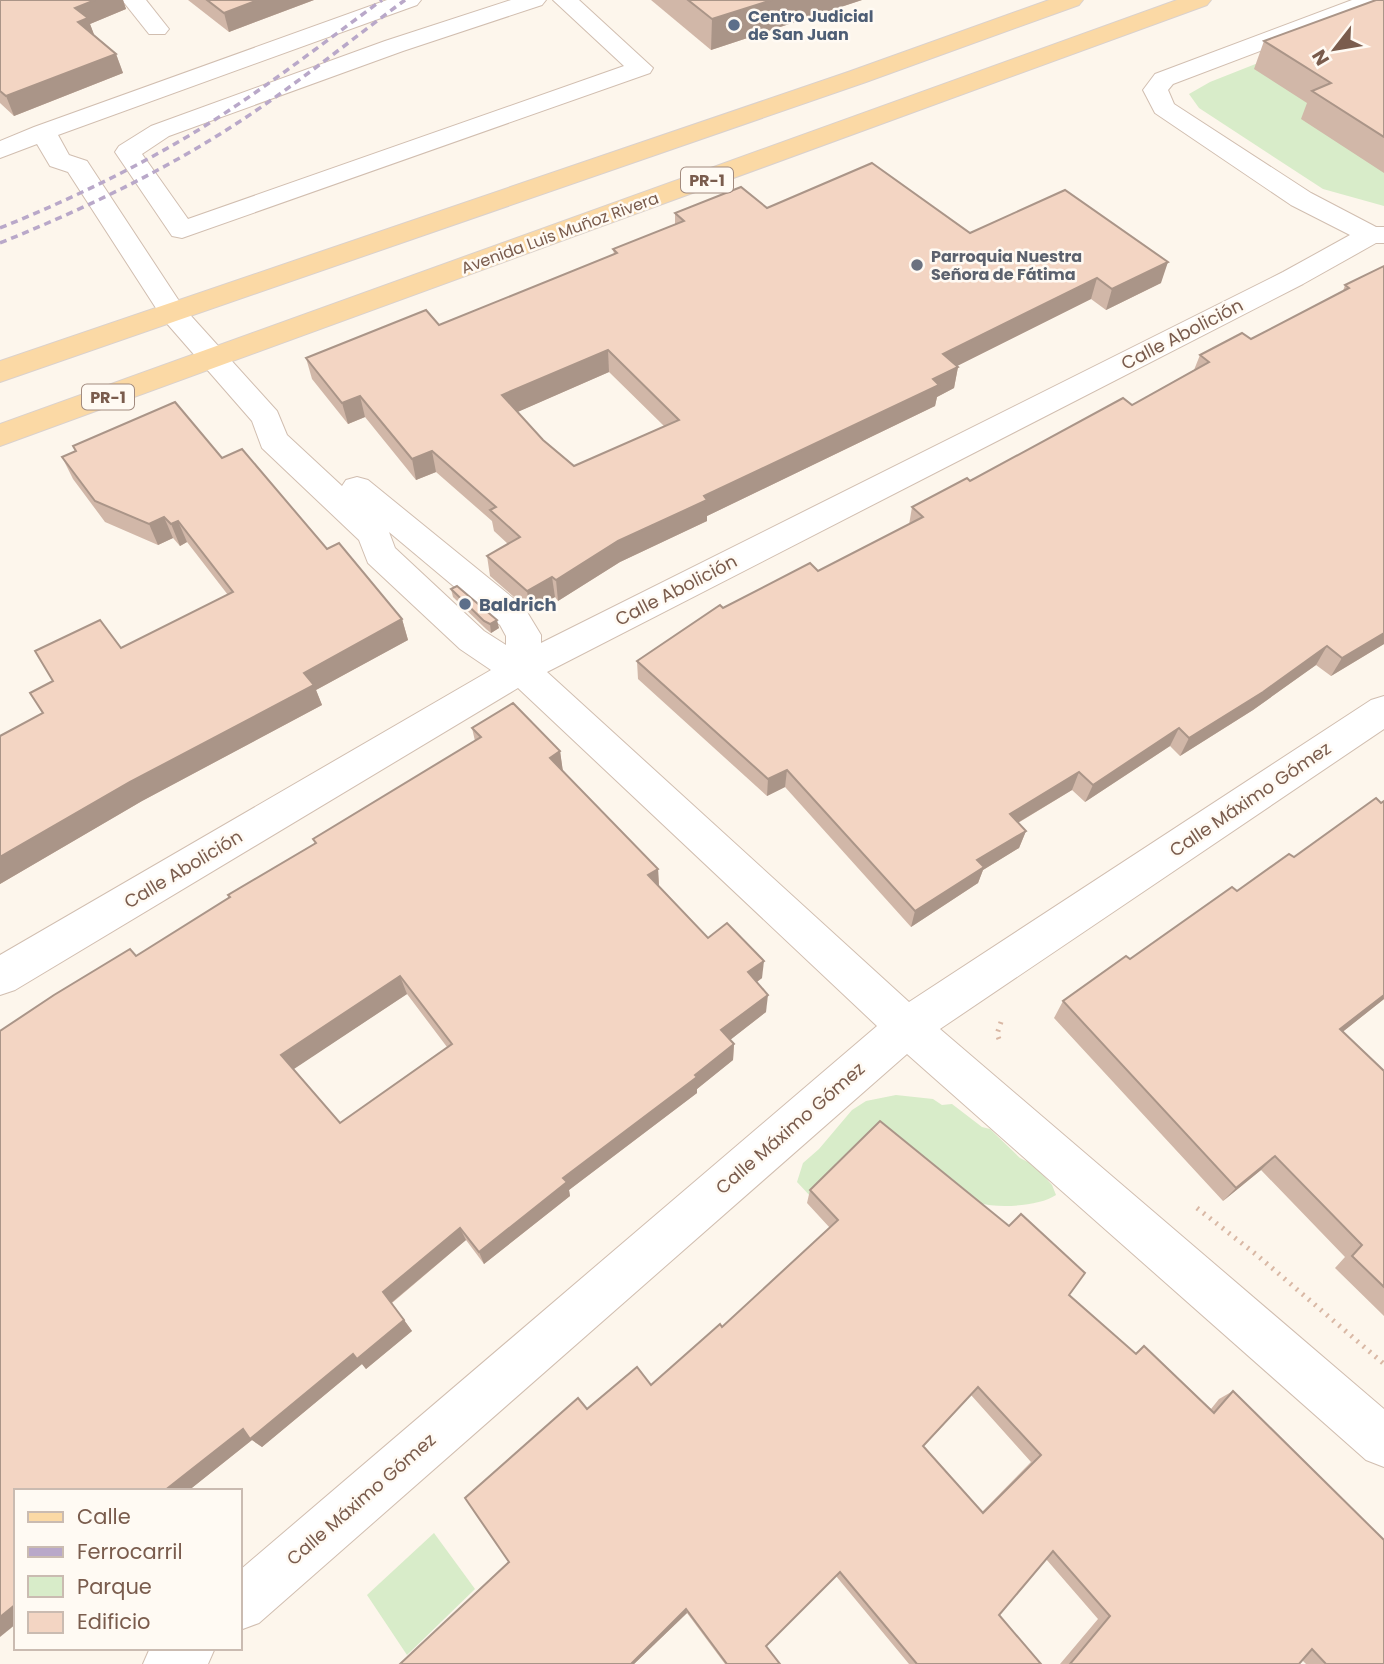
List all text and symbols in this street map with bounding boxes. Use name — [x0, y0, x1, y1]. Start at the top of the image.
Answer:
place label: Centro Judicial de San Juan — [748, 5, 873, 46]
north arrow — [1300, 14, 1370, 84]
marker: Centro Judicial de San Juan — [726, 17, 742, 33]
text: N — [1306, 44, 1336, 71]
road number: PR-1 — [681, 168, 733, 192]
street label: Avenida Luis Muñoz Rivera — [458, 186, 662, 280]
place label: Parroquia Nuestra Señora de Fátima — [931, 245, 1082, 286]
marker: Parroquia Nuestra Señora de Fátima — [909, 257, 925, 273]
street label: Calle Abolición — [1117, 292, 1247, 376]
road number: PR-1 — [82, 384, 134, 410]
street label: Calle Abolición — [611, 548, 741, 632]
place label: Baldrich — [479, 592, 557, 617]
marker: Baldrich — [457, 596, 473, 612]
street label: Calle Máximo Gómez — [1164, 736, 1336, 862]
street label: Calle Abolición — [119, 824, 247, 914]
street label: Calle Máximo Gómez — [710, 1056, 870, 1200]
street label: Calle Máximo Gómez — [281, 1427, 441, 1571]
legend — [14, 1489, 242, 1650]
text: Calle — [77, 1502, 131, 1531]
text: Ferrocarril — [77, 1537, 183, 1566]
text: Parque — [77, 1572, 152, 1601]
text: Edificio — [77, 1607, 151, 1636]

